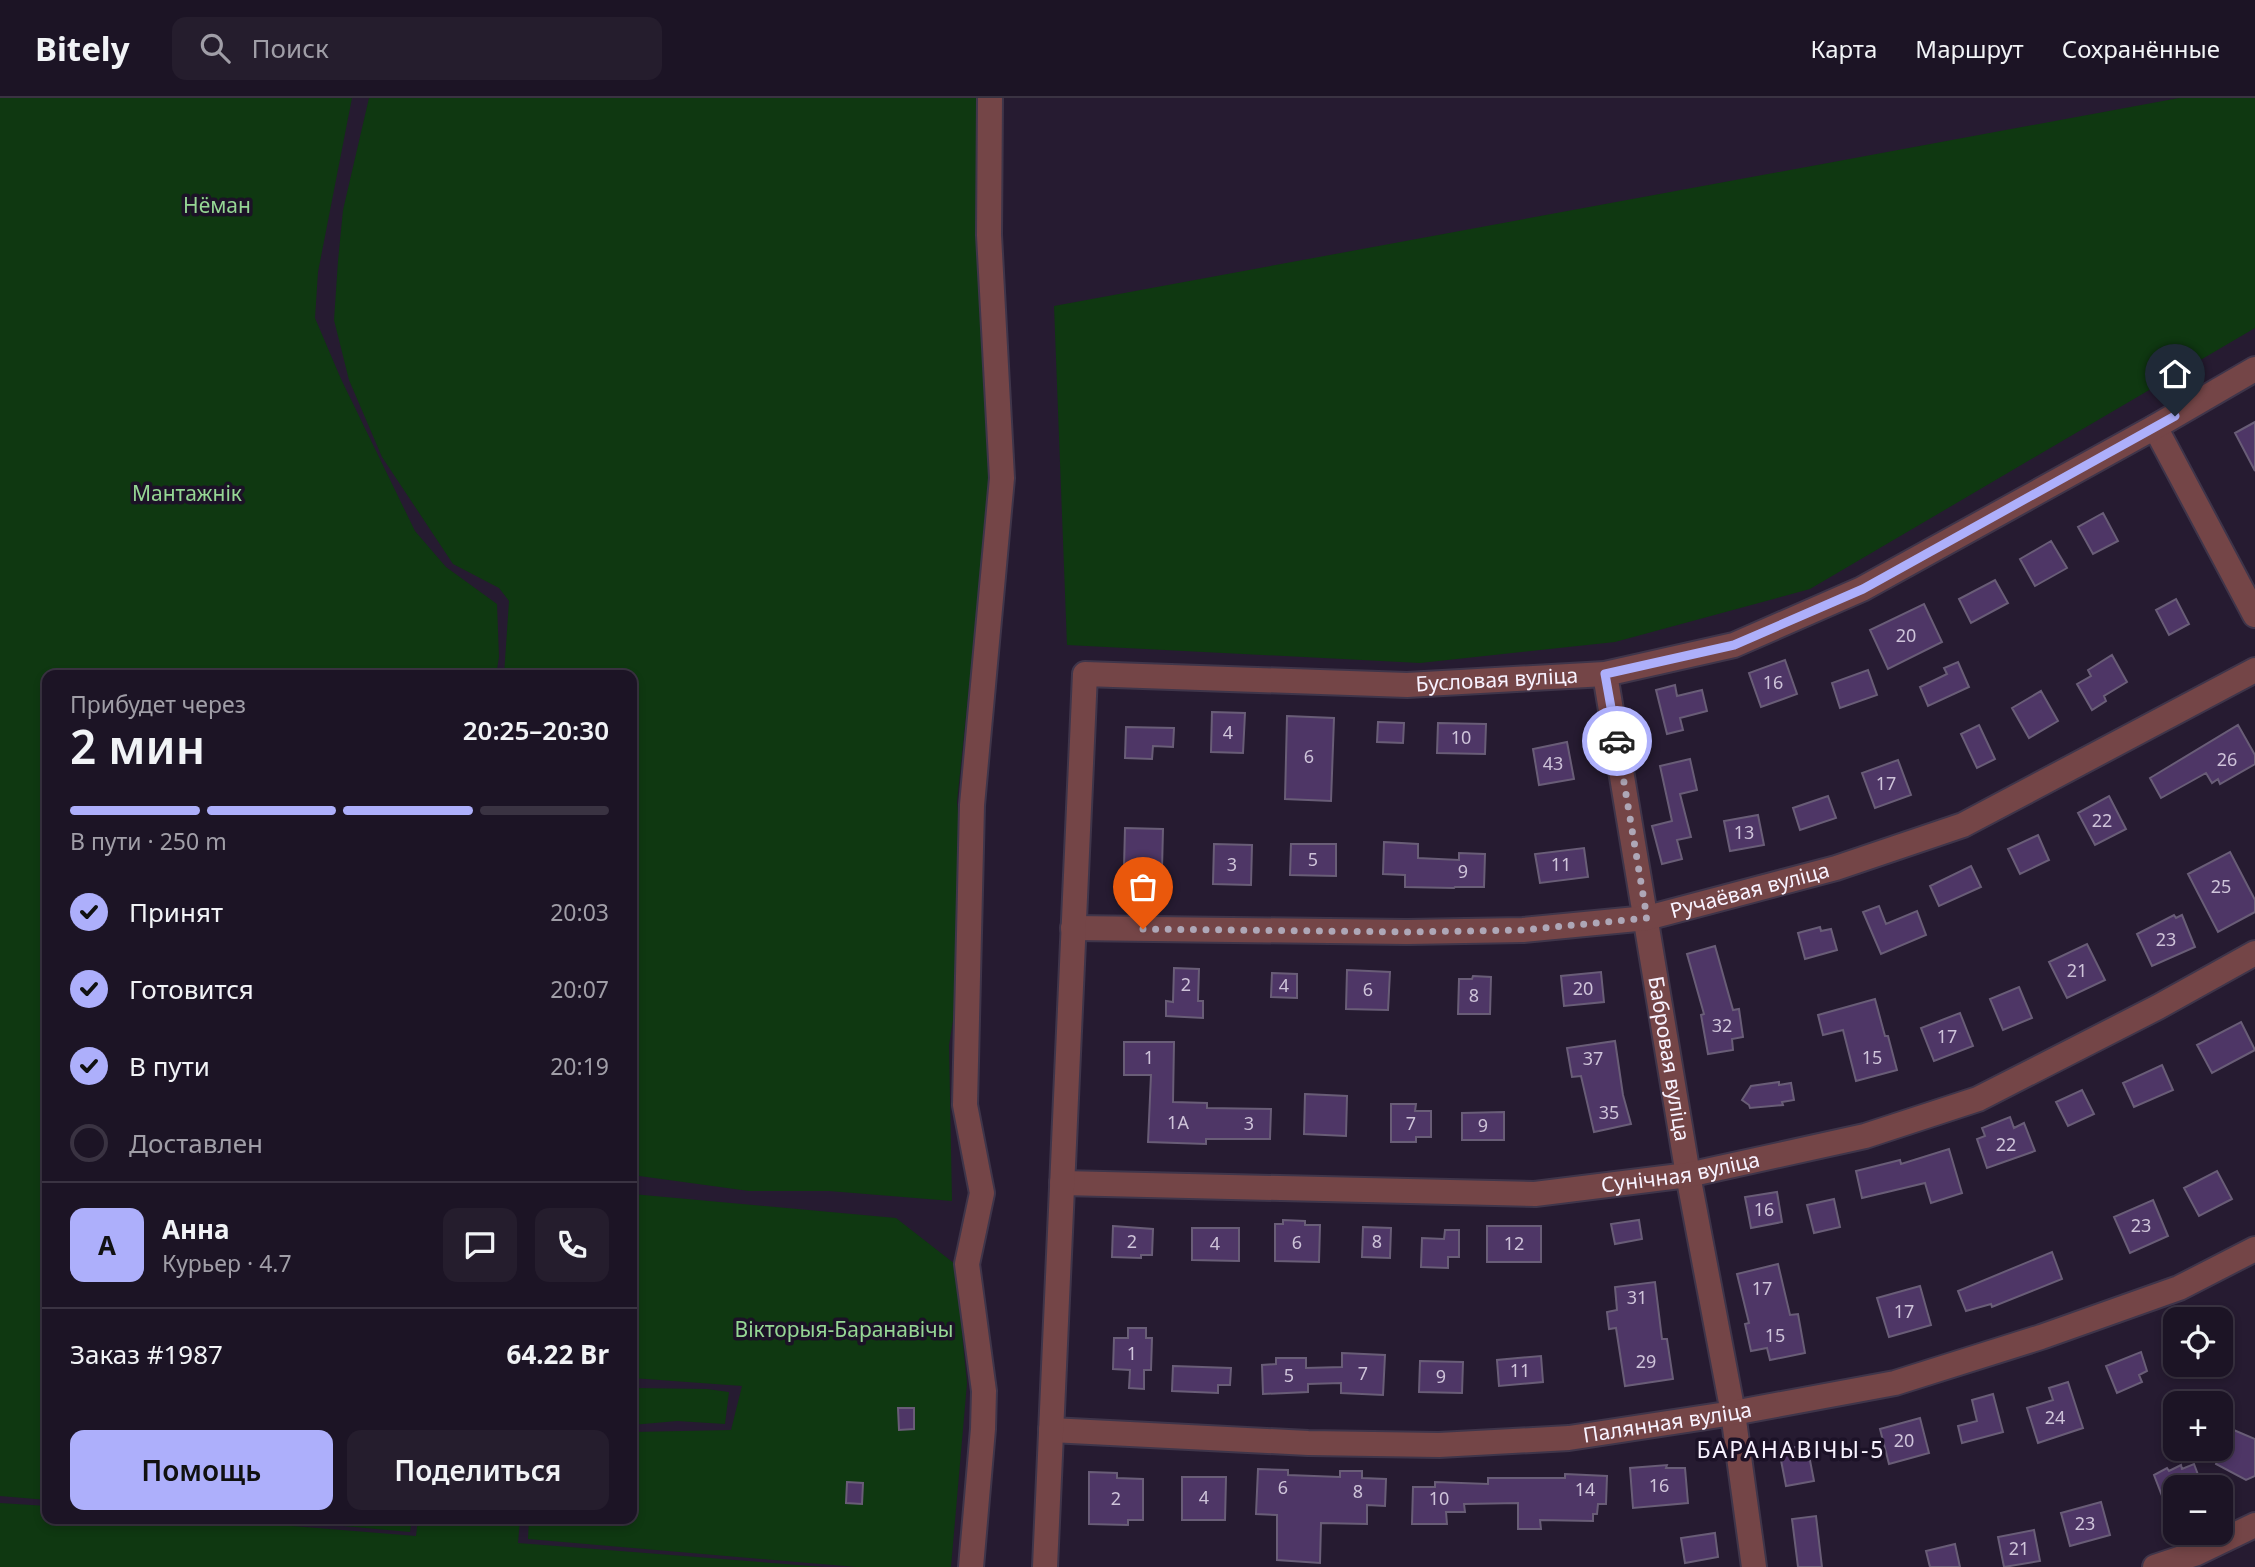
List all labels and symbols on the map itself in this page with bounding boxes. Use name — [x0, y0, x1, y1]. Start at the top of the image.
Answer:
park label: Нёман — [183, 191, 251, 219]
pin — [2145, 344, 2205, 416]
park label: Мантажнік — [132, 479, 242, 507]
house number: 20 — [1896, 623, 1916, 647]
street label: Бусловая вуліца — [1415, 661, 1579, 698]
house number: 16 — [1763, 670, 1783, 694]
courier — [1582, 706, 1652, 776]
house number: 4 — [1223, 720, 1233, 744]
house number: 10 — [1451, 725, 1471, 749]
house number: 6 — [1304, 744, 1314, 768]
house number: 26 — [2217, 747, 2237, 771]
house number: 43 — [1543, 751, 1563, 775]
house number: 17 — [1876, 771, 1896, 795]
house number: 22 — [2092, 808, 2112, 832]
house number: 13 — [1734, 820, 1754, 844]
house number: 5 — [1308, 847, 1318, 871]
house number: 3 — [1227, 852, 1237, 876]
house number: 11 — [1551, 852, 1571, 876]
street label: Ручаёвая вуліца — [1667, 855, 1832, 924]
pin — [1113, 857, 1173, 929]
house number: 9 — [1458, 859, 1468, 883]
house number: 25 — [2211, 874, 2231, 898]
house number: 23 — [2156, 927, 2176, 951]
house number: 21 — [2067, 958, 2087, 982]
house number: 2 — [1181, 972, 1191, 996]
house number: 4 — [1279, 973, 1289, 997]
street label: Бабровая вуліца — [1642, 974, 1697, 1143]
house number: 20 — [1573, 976, 1593, 1000]
house number: 6 — [1363, 977, 1373, 1001]
house number: 8 — [1469, 983, 1479, 1007]
house number: 32 — [1712, 1013, 1732, 1037]
house number: 17 — [1937, 1024, 1957, 1048]
house number: 1 — [1144, 1045, 1154, 1069]
house number: 15 — [1862, 1045, 1882, 1069]
house number: 37 — [1583, 1046, 1603, 1070]
house number: 35 — [1599, 1100, 1619, 1124]
house number: 1А — [1167, 1110, 1189, 1134]
house number: 3 — [1244, 1111, 1254, 1135]
house number: 7 — [1406, 1111, 1416, 1135]
house number: 9 — [1478, 1113, 1488, 1137]
house number: 22 — [1996, 1132, 2016, 1156]
street label: Сунічная вуліца — [1599, 1145, 1762, 1199]
house number: 16 — [1754, 1197, 1774, 1221]
house number: 23 — [2131, 1213, 2151, 1237]
house number: 2 — [1127, 1229, 1137, 1253]
house number: 8 — [1372, 1229, 1382, 1253]
house number: 6 — [1292, 1230, 1302, 1254]
house number: 4 — [1210, 1231, 1220, 1255]
house number: 12 — [1504, 1231, 1524, 1255]
house number: 17 — [1752, 1276, 1772, 1300]
house number: 31 — [1627, 1285, 1647, 1309]
house number: 17 — [1894, 1299, 1914, 1323]
park label: Вікторыя-Баранавічы — [735, 1315, 954, 1343]
house number: 15 — [1765, 1323, 1785, 1347]
house number: 1 — [1127, 1341, 1137, 1365]
house number: 29 — [1636, 1349, 1656, 1373]
house number: 11 — [1510, 1358, 1530, 1382]
house number: 7 — [1358, 1361, 1368, 1385]
house number: 5 — [1284, 1363, 1294, 1387]
house number: 9 — [1436, 1364, 1446, 1388]
street label: Палянная вуліца — [1581, 1395, 1754, 1449]
house number: 24 — [2045, 1405, 2065, 1429]
house number: 20 — [1894, 1428, 1914, 1452]
district label: БАРАНАВІЧЫ-5 — [1696, 1433, 1886, 1465]
house number: 16 — [1649, 1473, 1669, 1497]
house number: 6 — [1278, 1475, 1288, 1499]
house number: 14 — [1575, 1477, 1595, 1501]
house number: 8 — [1353, 1479, 1363, 1503]
house number: 4 — [1199, 1485, 1209, 1509]
house number: 2 — [1111, 1486, 1121, 1510]
house number: 10 — [1429, 1486, 1449, 1510]
house number: 23 — [2075, 1511, 2095, 1535]
house number: 21 — [2009, 1536, 2029, 1560]

